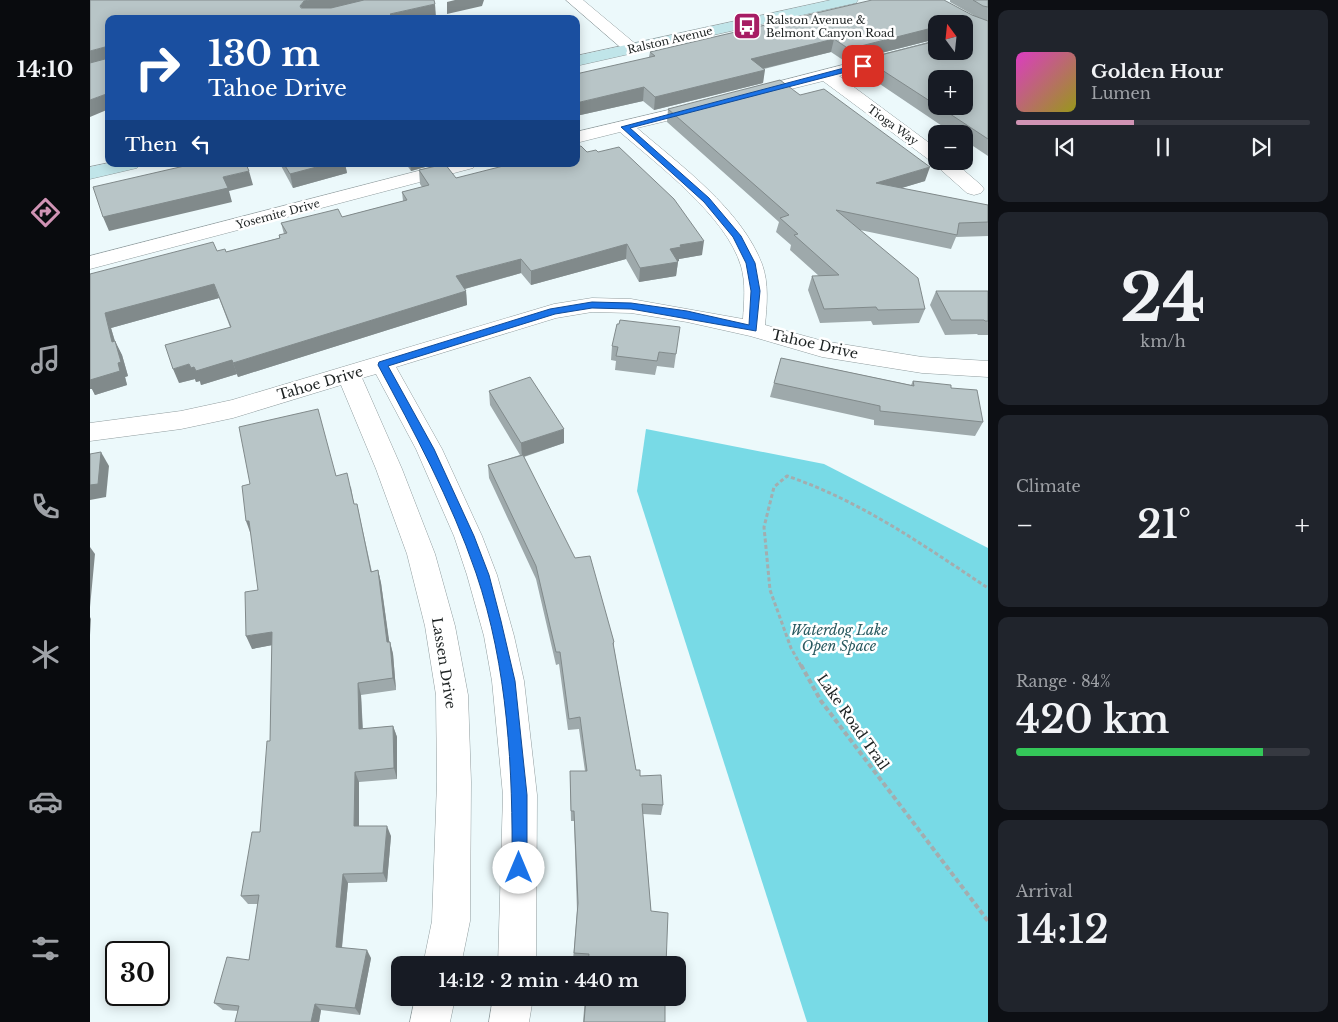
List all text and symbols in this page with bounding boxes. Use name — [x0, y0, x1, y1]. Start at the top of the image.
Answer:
bus stop icon: Ralston Avenue & Belmont Canyon Road — [732, 11, 762, 41]
place label: Ralston Avenue & Belmont Canyon Road — [766, 13, 895, 40]
north arrow — [928, 15, 972, 60]
map controls — [928, 15, 973, 170]
street label: Ralston Avenue — [626, 23, 714, 57]
text: 130 m — [208, 32, 320, 75]
icon: right — [125, 35, 190, 100]
pin — [842, 45, 884, 87]
icon: arrive — [849, 52, 877, 80]
text: 14:10 — [17, 56, 73, 83]
text: Golden Hour — [1091, 60, 1223, 83]
button: + — [928, 70, 973, 115]
text: Tahoe Drive — [208, 75, 347, 102]
text: Lumen — [1091, 83, 1151, 103]
street label: Tioga Way — [865, 102, 921, 148]
button: − — [928, 125, 973, 170]
icon: left — [187, 130, 215, 158]
text: Then — [125, 133, 177, 156]
icon: previous — [1051, 133, 1079, 161]
icon: pause — [1149, 133, 1177, 161]
icon: next — [1247, 133, 1275, 161]
icon: directions — [28, 195, 63, 230]
street label: Yosemite Drive — [234, 196, 321, 232]
text: 24 — [1120, 258, 1206, 339]
street label: Tahoe Drive — [770, 325, 860, 363]
text: km/h — [1140, 331, 1186, 351]
icon: music — [28, 342, 63, 377]
street label: Tahoe Drive — [275, 362, 365, 404]
text: Climate — [1016, 476, 1081, 496]
icon: phone — [28, 489, 63, 524]
text: 21° — [1137, 501, 1191, 548]
text: − — [1016, 508, 1034, 543]
text: + — [1295, 508, 1310, 543]
street label: Lassen Drive — [428, 616, 460, 710]
park label: Waterdog Lake Open Space — [790, 621, 888, 655]
icon: climate — [28, 637, 63, 672]
street label: Lake Road Trail — [813, 671, 893, 774]
text: Range · 84% — [1016, 671, 1111, 691]
text: 420 km — [1016, 696, 1169, 743]
icon: car — [28, 784, 63, 819]
position arrow — [492, 841, 544, 893]
text: Arrival — [1016, 881, 1073, 901]
text: 14:12 — [1016, 906, 1109, 953]
icon: filters — [28, 931, 63, 966]
speed limit sign: 30 — [105, 941, 170, 1006]
text: 14:12 · 2 min · 440 m — [438, 969, 639, 992]

